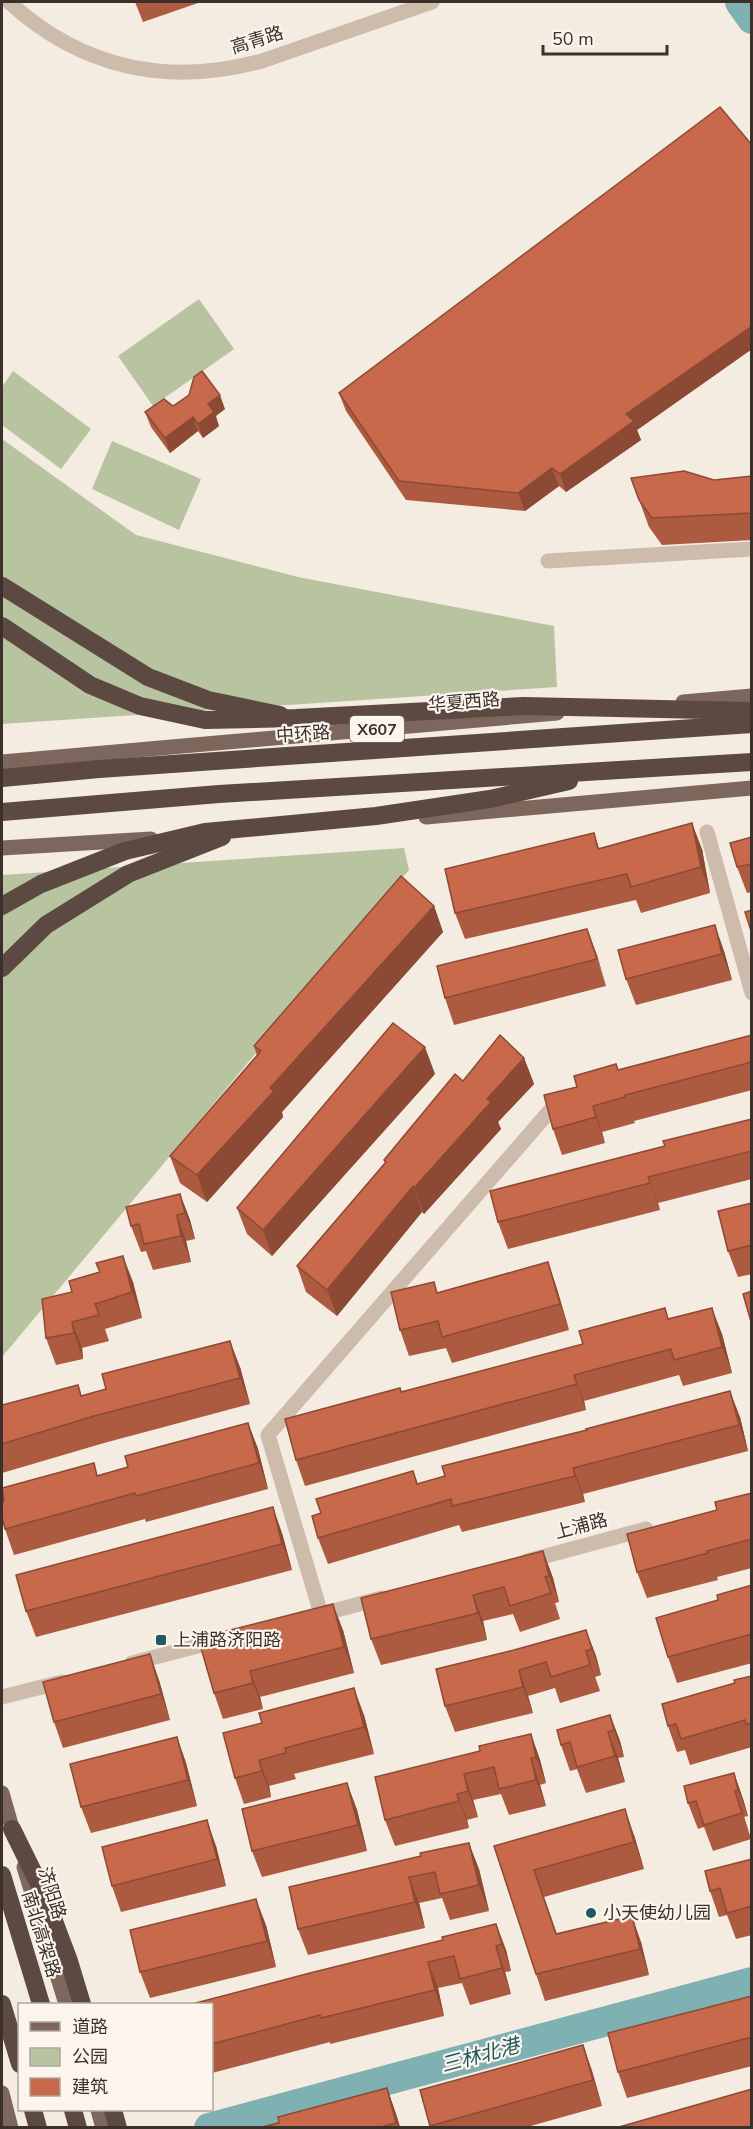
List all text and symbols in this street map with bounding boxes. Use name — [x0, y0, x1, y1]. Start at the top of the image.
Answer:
scale bar — [543, 18, 668, 56]
street label: 高青路 — [228, 21, 286, 59]
text: 50 m — [552, 27, 594, 51]
street label: 华夏西路 — [427, 687, 501, 717]
road number: X607 — [350, 716, 404, 742]
street label: 中环路 — [275, 720, 331, 748]
street label: 上浦路 — [552, 1507, 610, 1545]
place label: 上浦路济阳路 — [173, 1628, 281, 1652]
marker: 上浦路济阳路 — [154, 1633, 168, 1647]
street label: 济阳路 — [33, 1864, 71, 1922]
street label: 南北高架路 — [16, 1887, 66, 1981]
place label: 小天使幼儿园 — [603, 1901, 711, 1925]
marker: 小天使幼儿园 — [584, 1906, 598, 1920]
legend — [18, 2003, 213, 2111]
text: 道路 — [72, 2015, 108, 2039]
water label: 三林北港 — [438, 2031, 525, 2079]
text: 公园 — [72, 2045, 108, 2069]
text: 建筑 — [72, 2075, 108, 2099]

